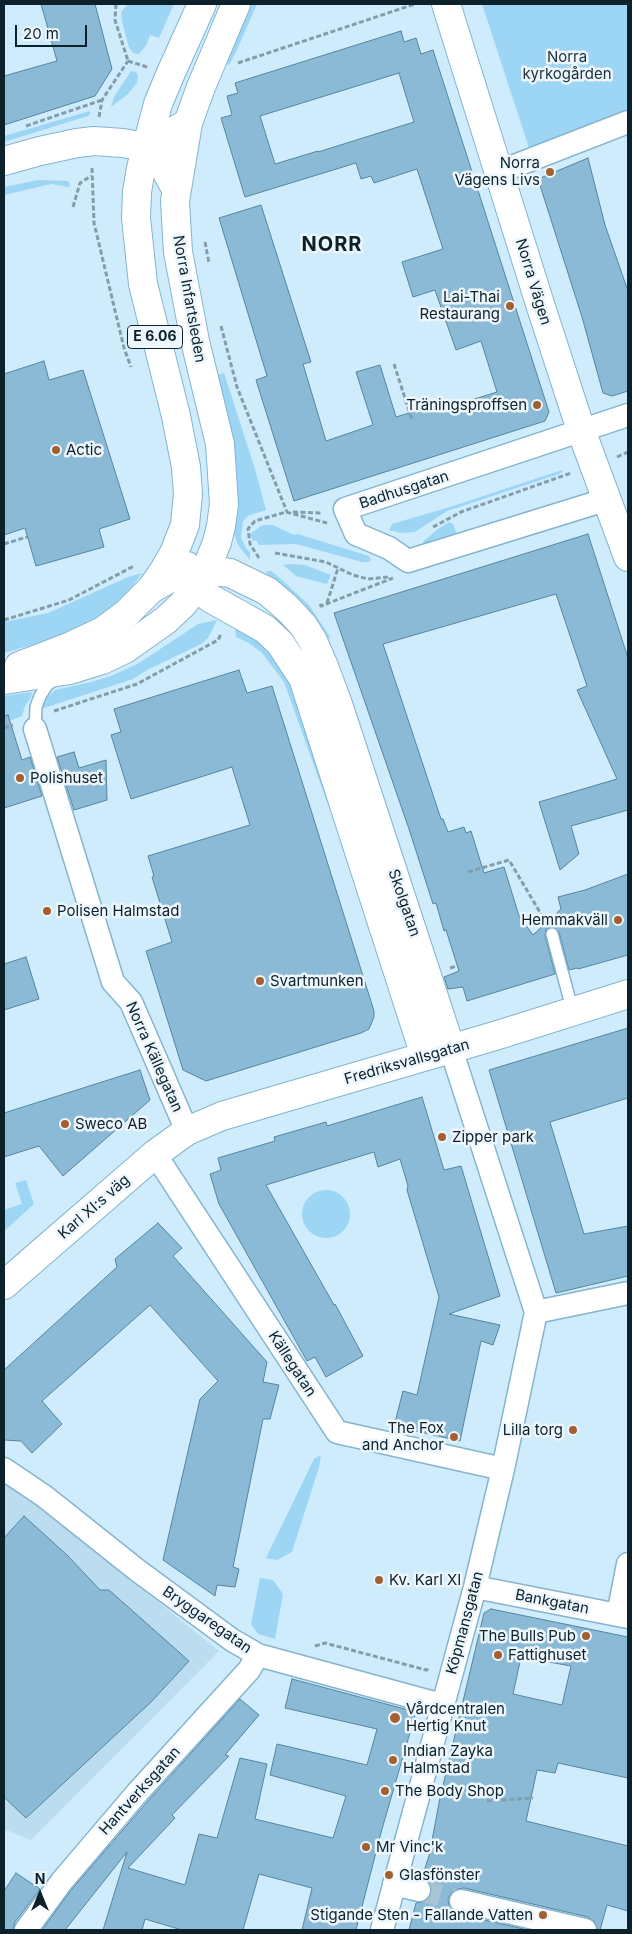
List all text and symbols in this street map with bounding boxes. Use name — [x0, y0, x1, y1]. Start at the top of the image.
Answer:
scale bar — [18, 15, 90, 47]
text: 20 m — [23, 24, 59, 43]
park label: Norra kyrkogården — [522, 48, 612, 83]
place label: Norra Vägens Livs — [454, 154, 540, 189]
marker: Norra Vägens Livs — [544, 166, 556, 178]
district label: NORR — [301, 233, 363, 257]
street label: Norra Infartsleden — [169, 234, 209, 364]
street label: Norra Vägen — [511, 237, 555, 327]
place label: Lai-Thai Restaurang — [419, 288, 500, 323]
marker: Lai-Thai Restaurang — [504, 300, 516, 312]
road number: E 6.06 — [128, 326, 182, 348]
place label: Träningsproffsen — [406, 396, 527, 414]
marker: Träningsproffsen — [531, 399, 543, 411]
place label: Actic — [66, 441, 102, 459]
marker: Actic — [50, 444, 62, 456]
street label: Badhusgatan — [357, 467, 451, 513]
place label: Polishuset — [30, 769, 103, 787]
marker: Polishuset — [14, 772, 26, 784]
street label: Skolgatan — [384, 867, 424, 939]
place label: Polisen Halmstad — [57, 902, 179, 920]
marker: Polisen Halmstad — [41, 905, 53, 917]
place label: Hemmakväll — [521, 911, 608, 929]
marker: Hemmakväll — [612, 914, 624, 926]
place label: Svartmunken — [270, 972, 364, 990]
marker: Svartmunken — [254, 975, 266, 987]
street label: Norra Källegatan — [122, 999, 186, 1115]
street label: Fredriksvallsgatan — [342, 1036, 472, 1088]
place label: Sweco AB — [75, 1115, 147, 1133]
marker: Sweco AB — [59, 1118, 71, 1130]
place label: Zipper park — [452, 1128, 534, 1146]
marker: Zipper park — [436, 1131, 448, 1143]
street label: Karl XI:s väg — [55, 1171, 133, 1243]
street label: Källegatan — [264, 1328, 320, 1400]
place label: The Fox and Anchor — [362, 1419, 444, 1454]
place label: Lilla torg — [503, 1421, 563, 1439]
marker: Lilla torg — [567, 1424, 579, 1436]
marker: The Fox and Anchor — [448, 1431, 460, 1443]
street label: Köpmansgatan — [443, 1570, 487, 1676]
place label: Kv. Karl XI — [389, 1571, 461, 1589]
marker: Kv. Karl XI — [373, 1574, 385, 1586]
street label: Bryggaregatan — [159, 1583, 255, 1657]
street label: Bankgatan — [514, 1586, 590, 1618]
place label: The Bulls Pub — [479, 1627, 576, 1645]
marker: The Bulls Pub — [580, 1630, 592, 1642]
place label: Fattighuset — [508, 1646, 587, 1664]
marker: Fattighuset — [492, 1649, 504, 1661]
place label: Vårdcentralen Hertig Knut — [406, 1700, 505, 1735]
marker: Vårdcentralen Hertig Knut — [388, 1711, 402, 1725]
place label: Indian Zayka Halmstad — [403, 1742, 493, 1777]
street label: Hantverksgatan — [96, 1743, 184, 1839]
marker: Indian Zayka Halmstad — [387, 1754, 399, 1766]
place label: The Body Shop — [395, 1782, 504, 1800]
marker: The Body Shop — [379, 1785, 391, 1797]
place label: Mr Vinc'k — [376, 1838, 443, 1856]
marker: Mr Vinc'k — [360, 1841, 372, 1853]
place label: Glasfönster — [399, 1866, 480, 1884]
north arrow — [15, 1869, 65, 1919]
marker: Glasfönster — [383, 1869, 395, 1881]
text: N — [35, 1870, 45, 1887]
place label: Stigande Sten - Fallande Vatten — [310, 1906, 533, 1924]
marker: Stigande Sten - Fallande Vatten — [537, 1909, 549, 1921]

